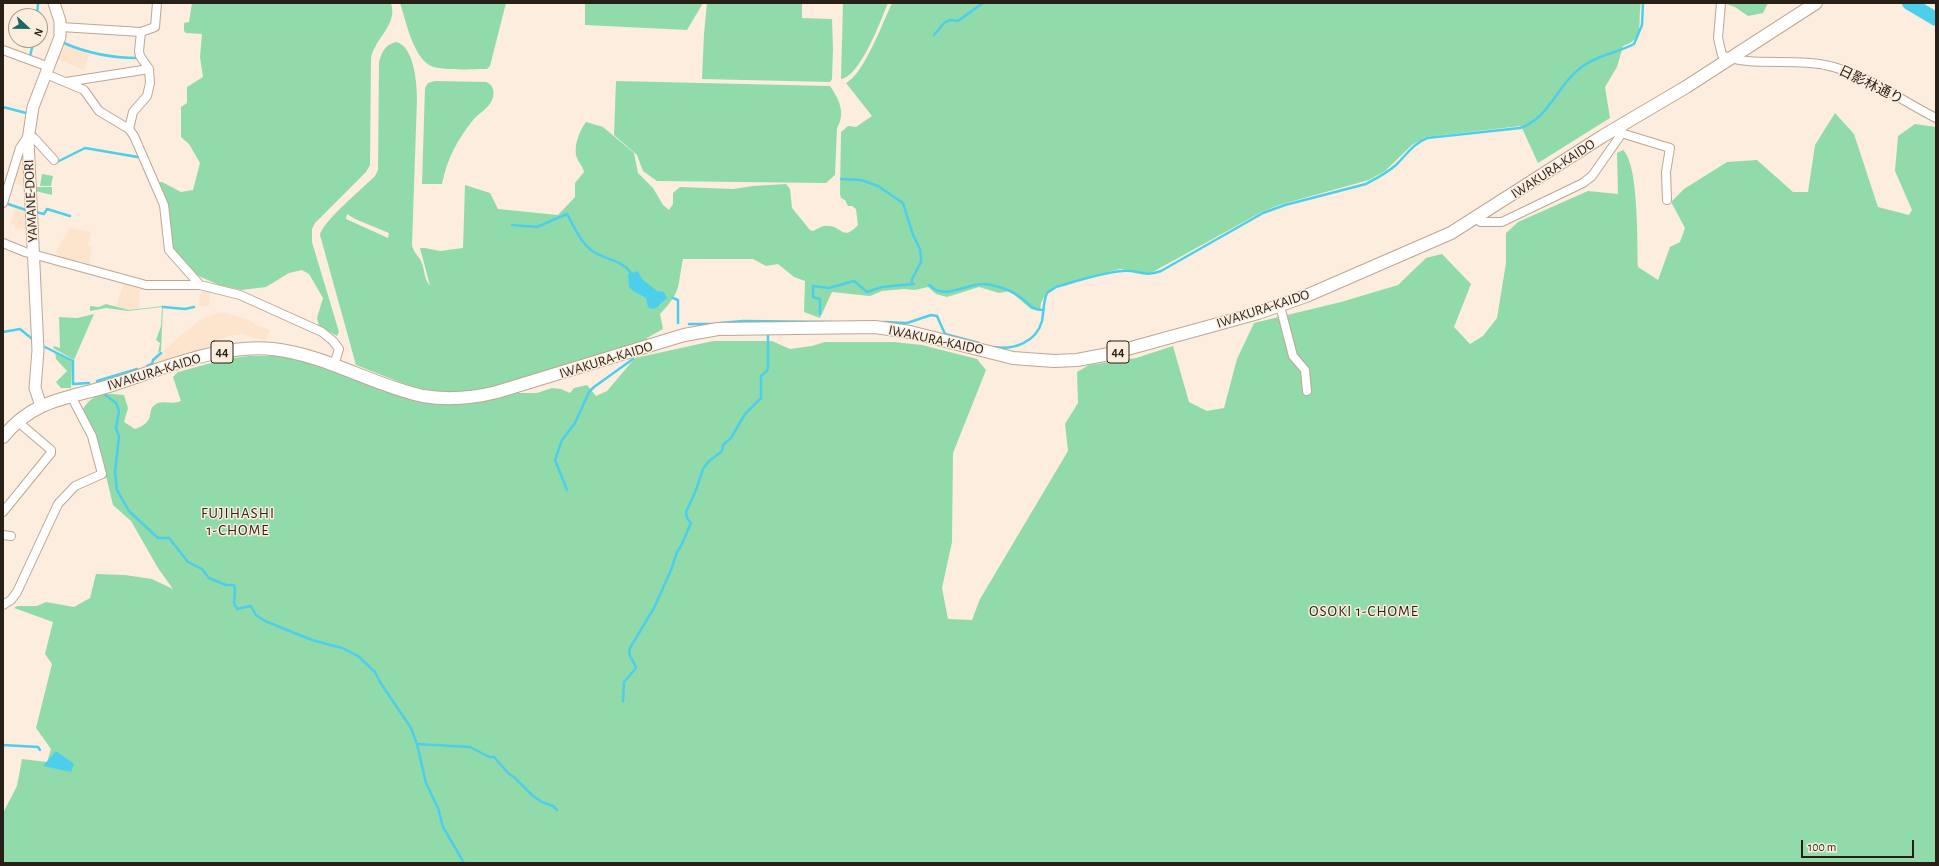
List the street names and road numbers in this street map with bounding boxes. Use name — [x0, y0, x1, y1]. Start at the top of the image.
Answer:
street label: 日影林通り — [1836, 62, 1906, 108]
street label: IWAKURA-KAIDO — [1508, 136, 1598, 202]
street label: YAMANE-DORI — [20, 159, 42, 243]
street label: IWAKURA-KAIDO — [1214, 286, 1312, 332]
street label: IWAKURA-KAIDO — [887, 322, 985, 358]
street label: IWAKURA-KAIDO — [557, 338, 655, 382]
road number: 44 — [211, 341, 233, 363]
road number: 44 — [1107, 341, 1129, 363]
street label: IWAKURA-KAIDO — [105, 350, 203, 394]

